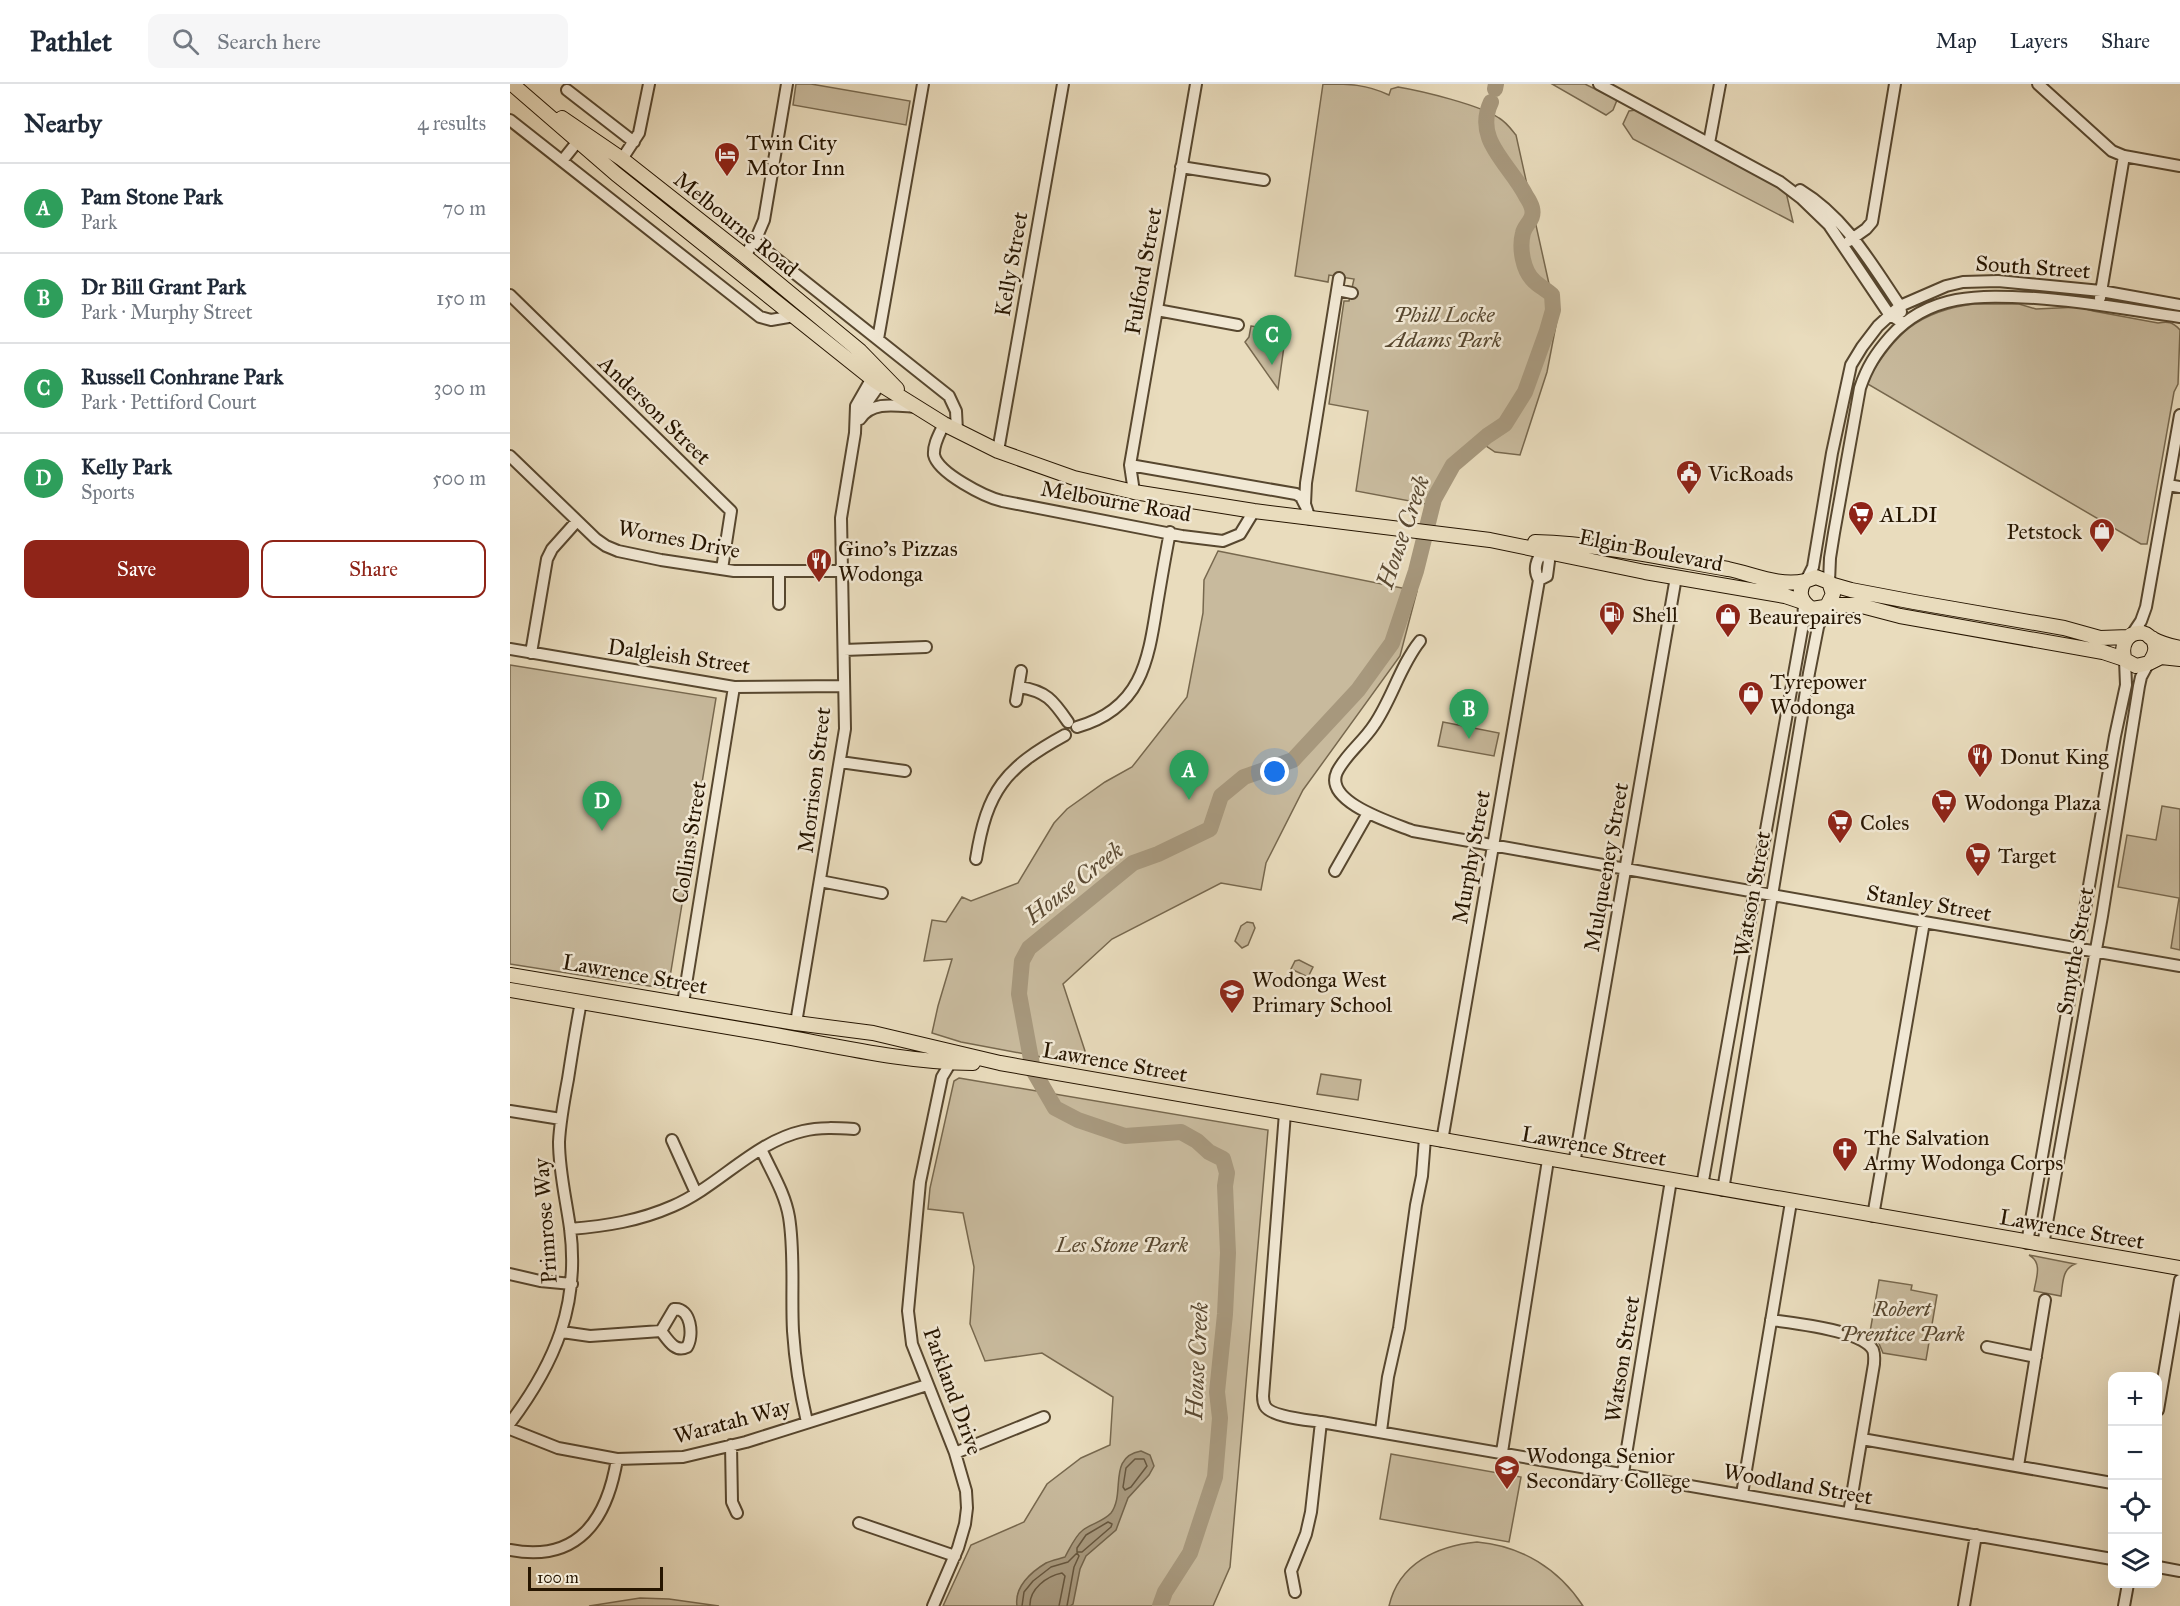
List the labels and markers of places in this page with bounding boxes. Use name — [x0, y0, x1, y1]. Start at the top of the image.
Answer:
place label: Twin City Motor Inn — [746, 129, 845, 181]
hotel icon: Twin City Motor Inn — [712, 140, 742, 178]
pin: C — [1252, 316, 1292, 365]
public building icon: VicRoads — [1674, 458, 1704, 496]
place label: VicRoads — [1707, 460, 1793, 487]
supermarket icon: ALDI — [1846, 499, 1876, 537]
place label: ALDI — [1879, 501, 1938, 528]
shop icon: Petstock — [2087, 516, 2117, 554]
place label: Petstock — [2006, 518, 2083, 545]
place label: Gino's Pizzas Wodonga — [838, 535, 958, 587]
restaurant icon: Gino's Pizzas Wodonga — [804, 546, 834, 584]
fuel station icon: Shell — [1597, 599, 1627, 637]
place label: Shell — [1632, 601, 1678, 628]
shop icon: Beaurepaires — [1713, 601, 1743, 639]
place label: Beaurepaires — [1748, 603, 1862, 630]
place label: Tyrepower Wodonga — [1770, 668, 1867, 720]
shop icon: Tyrepower Wodonga — [1736, 679, 1766, 717]
pin: B — [1450, 690, 1488, 739]
restaurant icon: Donut King — [1965, 741, 1995, 779]
place label: Donut King — [2000, 743, 2109, 770]
pin: A — [1170, 750, 1208, 800]
pin: D — [582, 782, 622, 831]
supermarket icon: Wodonga Plaza — [1929, 787, 1959, 825]
place label: Wodonga Plaza — [1964, 789, 2102, 816]
supermarket icon: Coles — [1825, 807, 1855, 845]
place label: Coles — [1860, 809, 1909, 836]
supermarket icon: Target — [1963, 840, 1993, 878]
place label: Target — [1998, 842, 2057, 869]
place label: Wodonga West Primary School — [1252, 966, 1392, 1018]
school or university icon: Wodonga West Primary School — [1217, 977, 1247, 1015]
place label: The Salvation Army Wodonga Corps — [1863, 1124, 2063, 1176]
church icon: The Salvation Army Wodonga Corps — [1830, 1135, 1860, 1173]
place label: Wodonga Senior Secondary College — [1526, 1442, 1690, 1494]
school or university icon: Wodonga Senior Secondary College — [1492, 1453, 1522, 1491]

